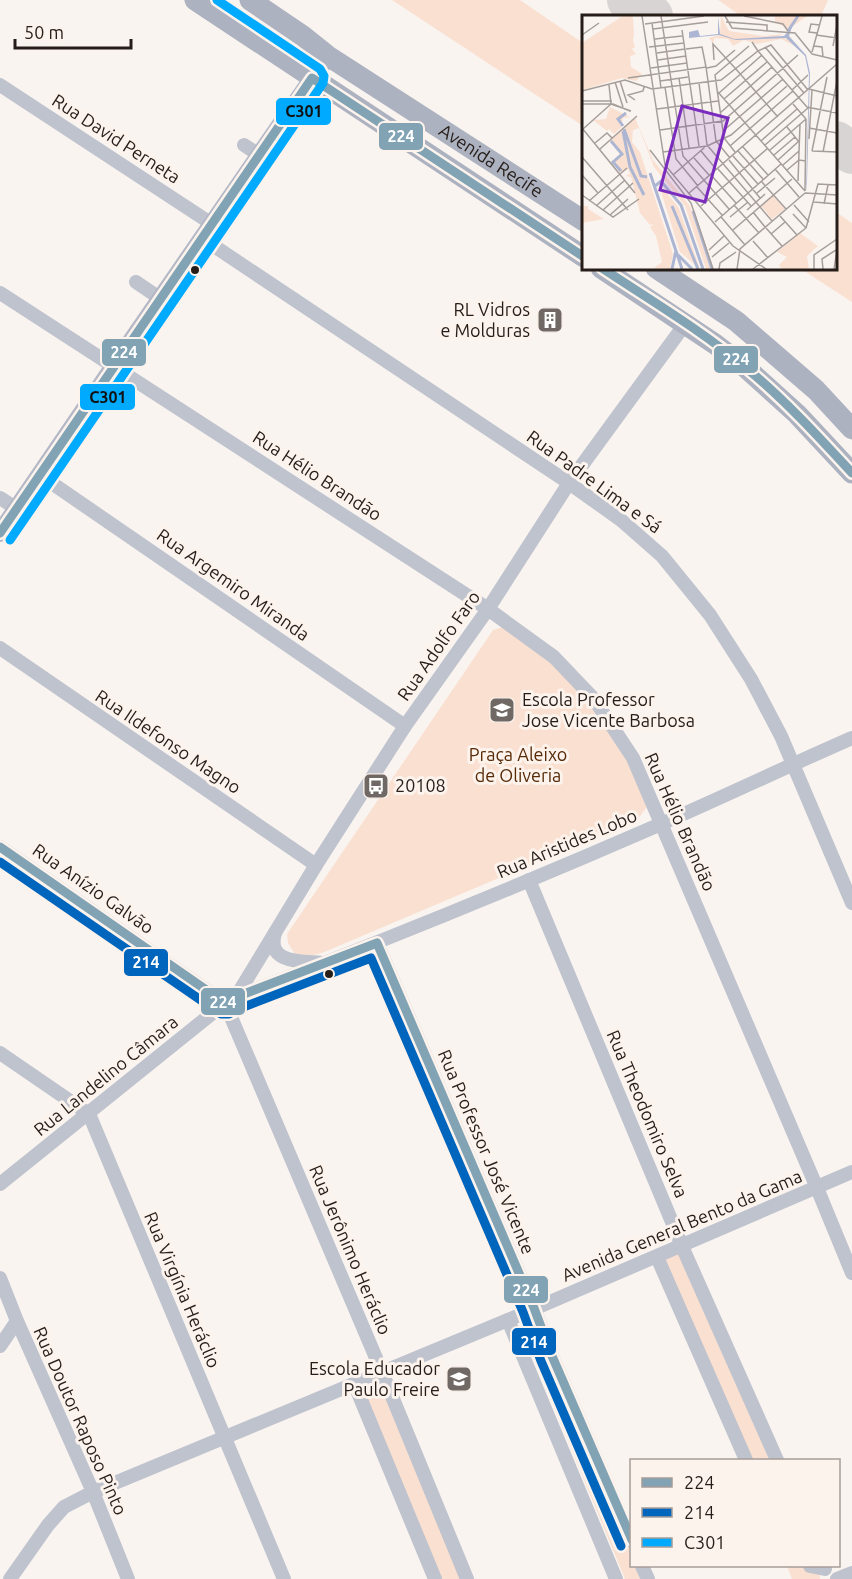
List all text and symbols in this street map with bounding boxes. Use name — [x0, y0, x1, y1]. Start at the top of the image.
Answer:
scale bar — [15, 12, 130, 50]
inset map — [582, 15, 837, 270]
text: 50 m — [24, 22, 64, 42]
street label: Rua David Perneta — [49, 89, 184, 187]
line badge: C301 — [275, 97, 332, 126]
text: C301 — [285, 102, 323, 120]
street label: Avenida Recife — [436, 119, 547, 201]
line badge: 224 — [378, 122, 424, 151]
text: 224 — [387, 127, 415, 145]
unlabelled marker — [189, 264, 201, 276]
place label: RL Vidros e Molduras — [440, 299, 530, 340]
building icon: RL Vidros e Molduras — [535, 305, 565, 335]
line badge: 224 — [101, 338, 147, 367]
text: 224 — [110, 343, 138, 361]
line badge: 224 — [713, 345, 759, 374]
text: 224 — [722, 350, 750, 368]
line badge: C301 — [79, 383, 136, 411]
text: C301 — [89, 388, 127, 406]
street label: Rua Hélio Brandão — [250, 426, 386, 524]
street label: Rua Padre Lima e Sá — [523, 426, 666, 537]
street label: Rua Argemiro Miranda — [154, 524, 314, 644]
street label: Rua Adolfo Faro — [393, 587, 483, 704]
street label: Rua Ildefonso Magno — [92, 685, 245, 797]
place label: Escola Professor Jose Vicente Barbosa — [522, 689, 695, 730]
school or university icon: Escola Professor Jose Vicente Barbosa — [487, 695, 517, 725]
park label: Praça Aleixo de Oliveria — [469, 744, 567, 785]
street label: Rua Hélio Brandão — [641, 749, 720, 894]
bus stop icon: 20108 — [361, 771, 391, 801]
place label: 20108 — [395, 775, 446, 795]
street label: Rua Aristides Lobo — [494, 805, 640, 882]
street label: Rua Anízio Galvão — [29, 839, 158, 937]
line badge: 214 — [123, 948, 169, 977]
text: 214 — [132, 953, 160, 971]
unlabelled marker — [323, 968, 335, 980]
line badge: 224 — [200, 987, 246, 1016]
text: 224 — [209, 993, 237, 1011]
street label: Rua Landelino Câmara — [29, 1011, 181, 1139]
street label: Rua Theodomiro Selva — [604, 1027, 692, 1200]
street label: Rua Professor José Vicente — [435, 1046, 539, 1257]
street label: Rua Jerônimo Heráclio — [306, 1162, 396, 1337]
street label: Avenida General Bento da Gama — [559, 1165, 805, 1285]
street label: Rua Virgínia Heráclio — [141, 1209, 225, 1371]
line badge: 224 — [503, 1275, 549, 1304]
text: 224 — [512, 1281, 540, 1299]
street label: Rua Doutor Raposo Pinto — [30, 1323, 132, 1518]
line badge: 214 — [511, 1327, 557, 1356]
text: 214 — [520, 1333, 548, 1351]
place label: Escola Educador Paulo Freire — [309, 1358, 440, 1399]
school or university icon: Escola Educador Paulo Freire — [444, 1364, 474, 1394]
legend — [630, 1459, 840, 1567]
text: 224 — [684, 1472, 714, 1492]
text: 214 — [684, 1502, 714, 1522]
text: C301 — [684, 1532, 726, 1552]

